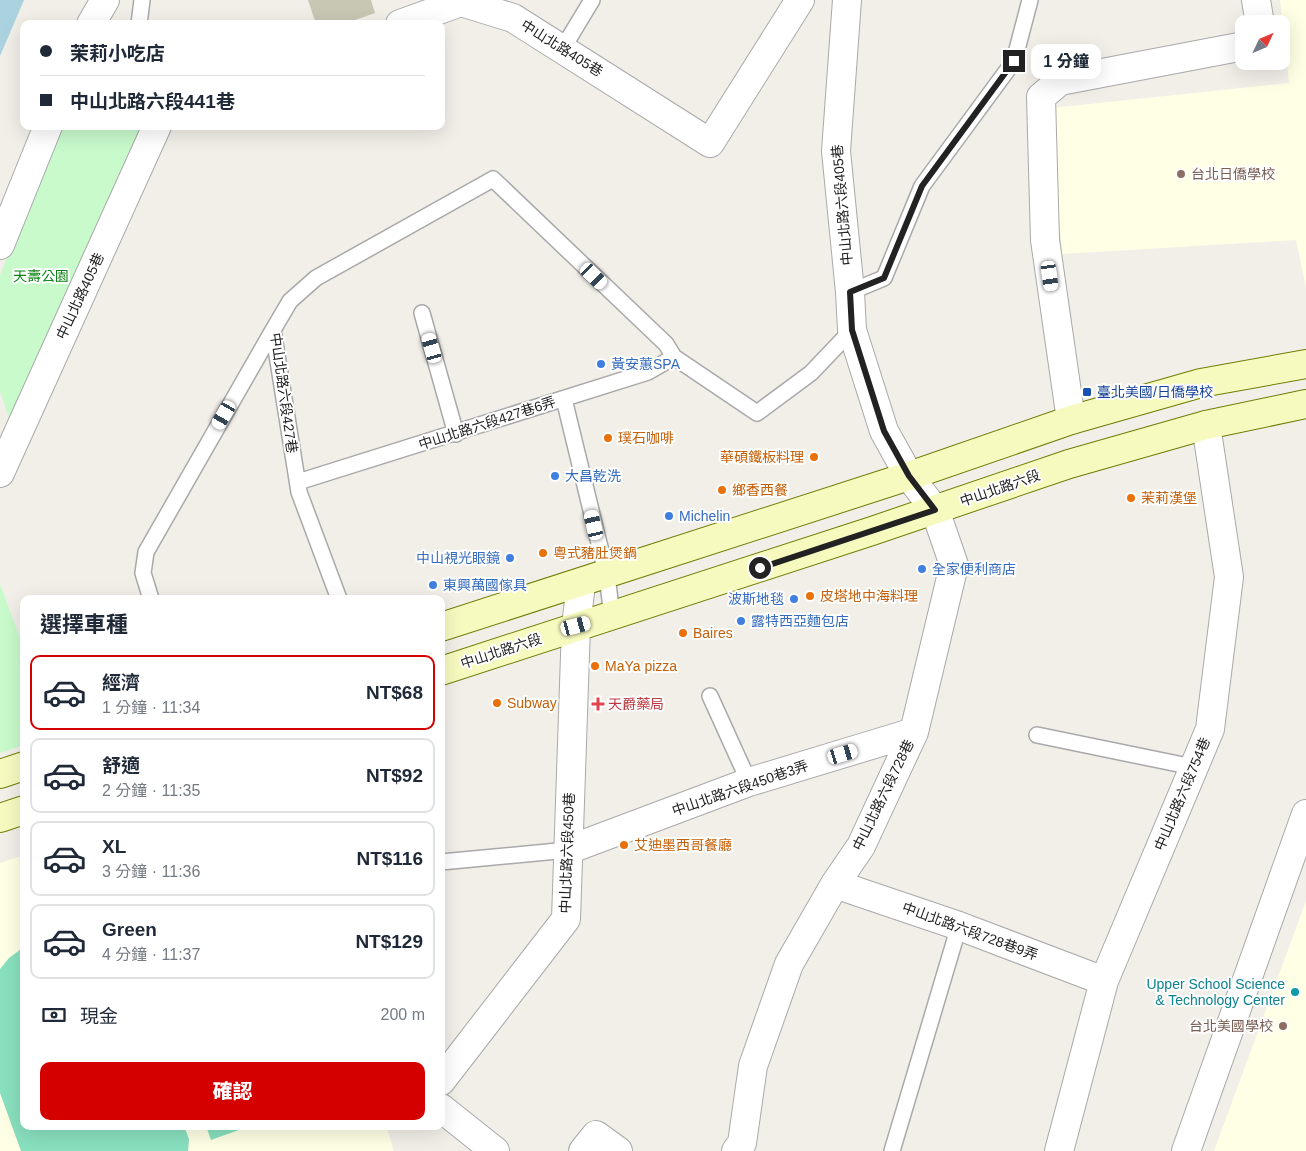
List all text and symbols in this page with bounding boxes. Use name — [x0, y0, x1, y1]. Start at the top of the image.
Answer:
north arrow — [1235, 15, 1290, 70]
map controls — [1235, 15, 1290, 70]
street label: 中山北路405巷 — [518, 16, 606, 80]
text: 茉莉小吃店 — [70, 43, 165, 64]
callout: 1 分鐘 — [1032, 44, 1102, 78]
route end — [1003, 50, 1025, 72]
text: 1 分鐘 — [1043, 53, 1089, 70]
text: 中山北路六段441巷 — [70, 91, 235, 112]
street label: 中山北路六段405巷 — [829, 144, 855, 266]
place label: 台北日僑學校 — [1191, 166, 1275, 182]
marker: 台北日僑學校 — [1175, 168, 1187, 180]
street label: 中山北路405巷 — [53, 250, 107, 342]
car — [577, 260, 610, 292]
car — [1040, 260, 1059, 292]
park label: 天壽公園 — [13, 268, 69, 284]
street label: 中山北路六段427巷 — [268, 332, 300, 454]
car — [420, 332, 443, 364]
place label: 黃安蕙SPA — [611, 356, 681, 372]
marker: 黃安蕙SPA — [595, 358, 607, 370]
place label: 臺北美國/日僑學校 — [1097, 384, 1213, 400]
marker: 臺北美國/日僑學校 — [1081, 386, 1093, 398]
street label: 中山北路六段427巷6弄 — [416, 393, 558, 453]
car — [210, 398, 237, 432]
place label: 璞石咖啡 — [618, 430, 674, 446]
marker: 璞石咖啡 — [602, 432, 614, 444]
place label: 華碩鐵板料理 — [720, 449, 804, 465]
marker: 華碩鐵板料理 — [808, 451, 820, 463]
street label: 中山北路六段 — [958, 467, 1042, 509]
place label: 大昌乾洗 — [565, 468, 621, 484]
marker: 大昌乾洗 — [549, 470, 561, 482]
place label: 鄉香西餐 — [732, 482, 788, 498]
marker: 鄉香西餐 — [716, 484, 728, 496]
place label: 茉莉漢堡 — [1141, 490, 1197, 506]
marker: 茉莉漢堡 — [1125, 492, 1137, 504]
place label: Michelin — [679, 508, 730, 524]
car — [583, 509, 604, 541]
marker: Michelin — [663, 510, 675, 522]
place label: 粵式豬肚煲鍋 — [553, 545, 637, 561]
marker: 粵式豬肚煲鍋 — [537, 547, 549, 559]
place label: 中山視光眼鏡 — [416, 550, 500, 566]
marker: 中山視光眼鏡 — [504, 552, 516, 564]
route start — [749, 557, 771, 579]
place label: 全家便利商店 — [932, 561, 1016, 577]
marker: 全家便利商店 — [916, 563, 928, 575]
place label: 東興萬國傢具 — [443, 577, 527, 593]
marker: 東興萬國傢具 — [427, 579, 439, 591]
place label: 皮塔地中海料理 — [820, 588, 918, 604]
marker: 皮塔地中海料理 — [804, 590, 816, 602]
place label: 波斯地毯 — [728, 591, 784, 607]
marker: 波斯地毯 — [788, 593, 800, 605]
text: 選擇車種 — [40, 612, 128, 637]
place label: 露特西亞麵包店 — [751, 613, 849, 629]
car — [559, 615, 592, 637]
marker: 露特西亞麵包店 — [735, 615, 747, 627]
place label: Baires — [693, 625, 733, 641]
marker: Baires — [677, 627, 689, 639]
street label: 中山北路六段 — [459, 630, 543, 672]
place label: MaYa pizza — [605, 658, 677, 674]
marker: MaYa pizza — [589, 660, 601, 672]
icon: car — [42, 670, 87, 715]
text: 經濟 — [102, 672, 140, 693]
text: NT$68 — [366, 682, 423, 703]
place label: Subway — [507, 695, 557, 711]
place label: 天爵藥局 — [608, 696, 664, 712]
marker: Subway — [491, 697, 503, 709]
marker: 天爵藥局 — [592, 698, 604, 710]
text: 1 分鐘 · 11:34 — [102, 699, 200, 716]
street label: 中山北路六段754巷 — [1151, 735, 1213, 853]
street label: 中山北路六段728巷 — [849, 737, 917, 853]
car — [826, 742, 859, 766]
icon: car — [42, 753, 87, 798]
text: 舒適 — [102, 755, 140, 776]
street label: 中山北路六段450巷3弄 — [670, 757, 810, 819]
text: NT$92 — [366, 765, 423, 786]
text: 2 分鐘 · 11:35 — [102, 782, 200, 799]
street label: 中山北路六段450巷 — [557, 792, 577, 914]
icon: car — [42, 836, 87, 881]
text: XL — [102, 836, 126, 857]
place label: 艾迪墨西哥餐廳 — [634, 837, 732, 853]
marker: 艾迪墨西哥餐廳 — [618, 839, 630, 851]
text: NT$116 — [356, 848, 423, 869]
text: 3 分鐘 · 11:36 — [102, 863, 200, 880]
street label: 中山北路六段728巷9弄 — [900, 899, 1040, 963]
icon: car — [42, 919, 87, 964]
text: Green — [102, 919, 157, 940]
text: NT$129 — [355, 931, 423, 952]
text: 4 分鐘 · 11:37 — [102, 946, 200, 963]
place label: Upper School Science & Technology Center — [1146, 976, 1285, 1008]
marker: Upper School Science & Technology Center — [1289, 986, 1301, 998]
icon: cash — [40, 1001, 68, 1029]
text: 現金 — [80, 1006, 118, 1027]
text: 200 m — [381, 1006, 425, 1023]
place label: 台北美國學校 — [1189, 1018, 1273, 1034]
marker: 台北美國學校 — [1277, 1020, 1289, 1032]
button: 確認 — [40, 1062, 425, 1120]

